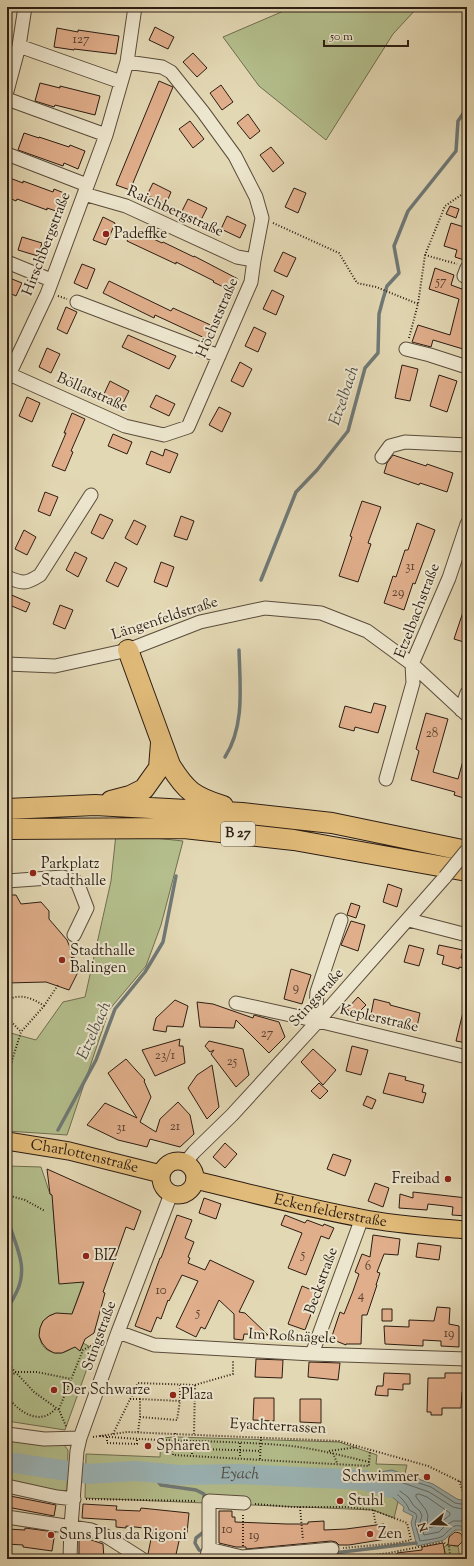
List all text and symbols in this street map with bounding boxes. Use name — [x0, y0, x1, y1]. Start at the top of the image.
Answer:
scale bar — [324, 22, 408, 48]
text: 50 m — [329, 28, 353, 46]
house number: 127 — [72, 31, 90, 49]
street label: Raichbergstraße — [123, 181, 227, 243]
street label: Hirschbergstraße — [18, 189, 76, 299]
place label: Padeffke — [114, 224, 167, 245]
marker: Padeffke — [101, 229, 111, 239]
house number: 57 — [435, 273, 447, 291]
street label: Höchststraße — [192, 275, 244, 361]
water label: Etzelbach — [324, 363, 366, 429]
street label: Böllatstraße — [53, 368, 131, 418]
house number: 31 — [405, 558, 415, 576]
street label: Etzelbachstraße — [390, 561, 446, 661]
house number: 29 — [392, 584, 404, 602]
street label: Längenfeldstraße — [109, 592, 221, 646]
house number: 28 — [426, 725, 438, 743]
road number: B 27 — [221, 822, 255, 846]
place label: Parkplatz Stadthalle — [41, 854, 106, 892]
marker: Parkplatz Stadthalle — [28, 868, 38, 878]
place label: Stadthalle Balingen — [70, 941, 135, 979]
marker: Stadthalle Balingen — [57, 955, 67, 965]
street label: Stingstraße — [285, 964, 349, 1032]
house number: 9 — [293, 979, 299, 997]
water label: Etzelbach — [72, 998, 118, 1064]
street label: Keplerstraße — [337, 1000, 421, 1038]
house number: 27 — [261, 1025, 274, 1043]
house number: 23/1 — [155, 1047, 176, 1065]
house number: 25 — [227, 1053, 238, 1071]
house number: 21 — [170, 1118, 181, 1136]
house number: 31 — [116, 1119, 126, 1137]
street label: Charlottenstraße — [29, 1134, 141, 1178]
place label: Freibad — [392, 1169, 441, 1190]
marker: Freibad — [443, 1174, 453, 1184]
street label: Eckenfelderstraße — [272, 1189, 388, 1233]
street label: Beckstraße — [300, 1245, 344, 1317]
place label: BIZ — [94, 1246, 117, 1267]
house number: 5 — [300, 1246, 306, 1264]
marker: BIZ — [81, 1251, 91, 1261]
house number: 6 — [365, 1258, 371, 1276]
house number: 10 — [155, 1282, 167, 1300]
house number: 4 — [358, 1287, 365, 1305]
street label: Stingstraße — [78, 1298, 122, 1374]
house number: 5 — [195, 1304, 201, 1322]
street label: Im Roßnägele — [248, 1324, 336, 1350]
house number: 19 — [444, 1325, 454, 1343]
place label: Der Schwarze — [62, 1380, 150, 1401]
marker: Der Schwarze — [49, 1385, 59, 1395]
place label: Plaza — [181, 1385, 213, 1406]
marker: Plaza — [168, 1390, 178, 1400]
street label: Eyachterrassen — [229, 1414, 327, 1440]
place label: Sphären — [156, 1436, 210, 1457]
marker: Sphären — [143, 1441, 153, 1451]
water label: Eyach — [220, 1462, 260, 1486]
place label: Schwimmer — [342, 1467, 419, 1488]
marker: Schwimmer — [422, 1472, 432, 1482]
place label: Stuhl — [348, 1491, 384, 1512]
marker: Stuhl — [335, 1496, 345, 1506]
north arrow — [412, 1504, 452, 1544]
text: N — [414, 1520, 433, 1535]
house number: 10 — [221, 1521, 233, 1539]
place label: Zen — [378, 1524, 402, 1545]
place label: Suns Plus da Rigoni — [59, 1525, 187, 1546]
house number: 19 — [249, 1527, 259, 1545]
marker: Zen — [365, 1529, 375, 1539]
marker: Suns Plus da Rigoni — [46, 1530, 56, 1540]

